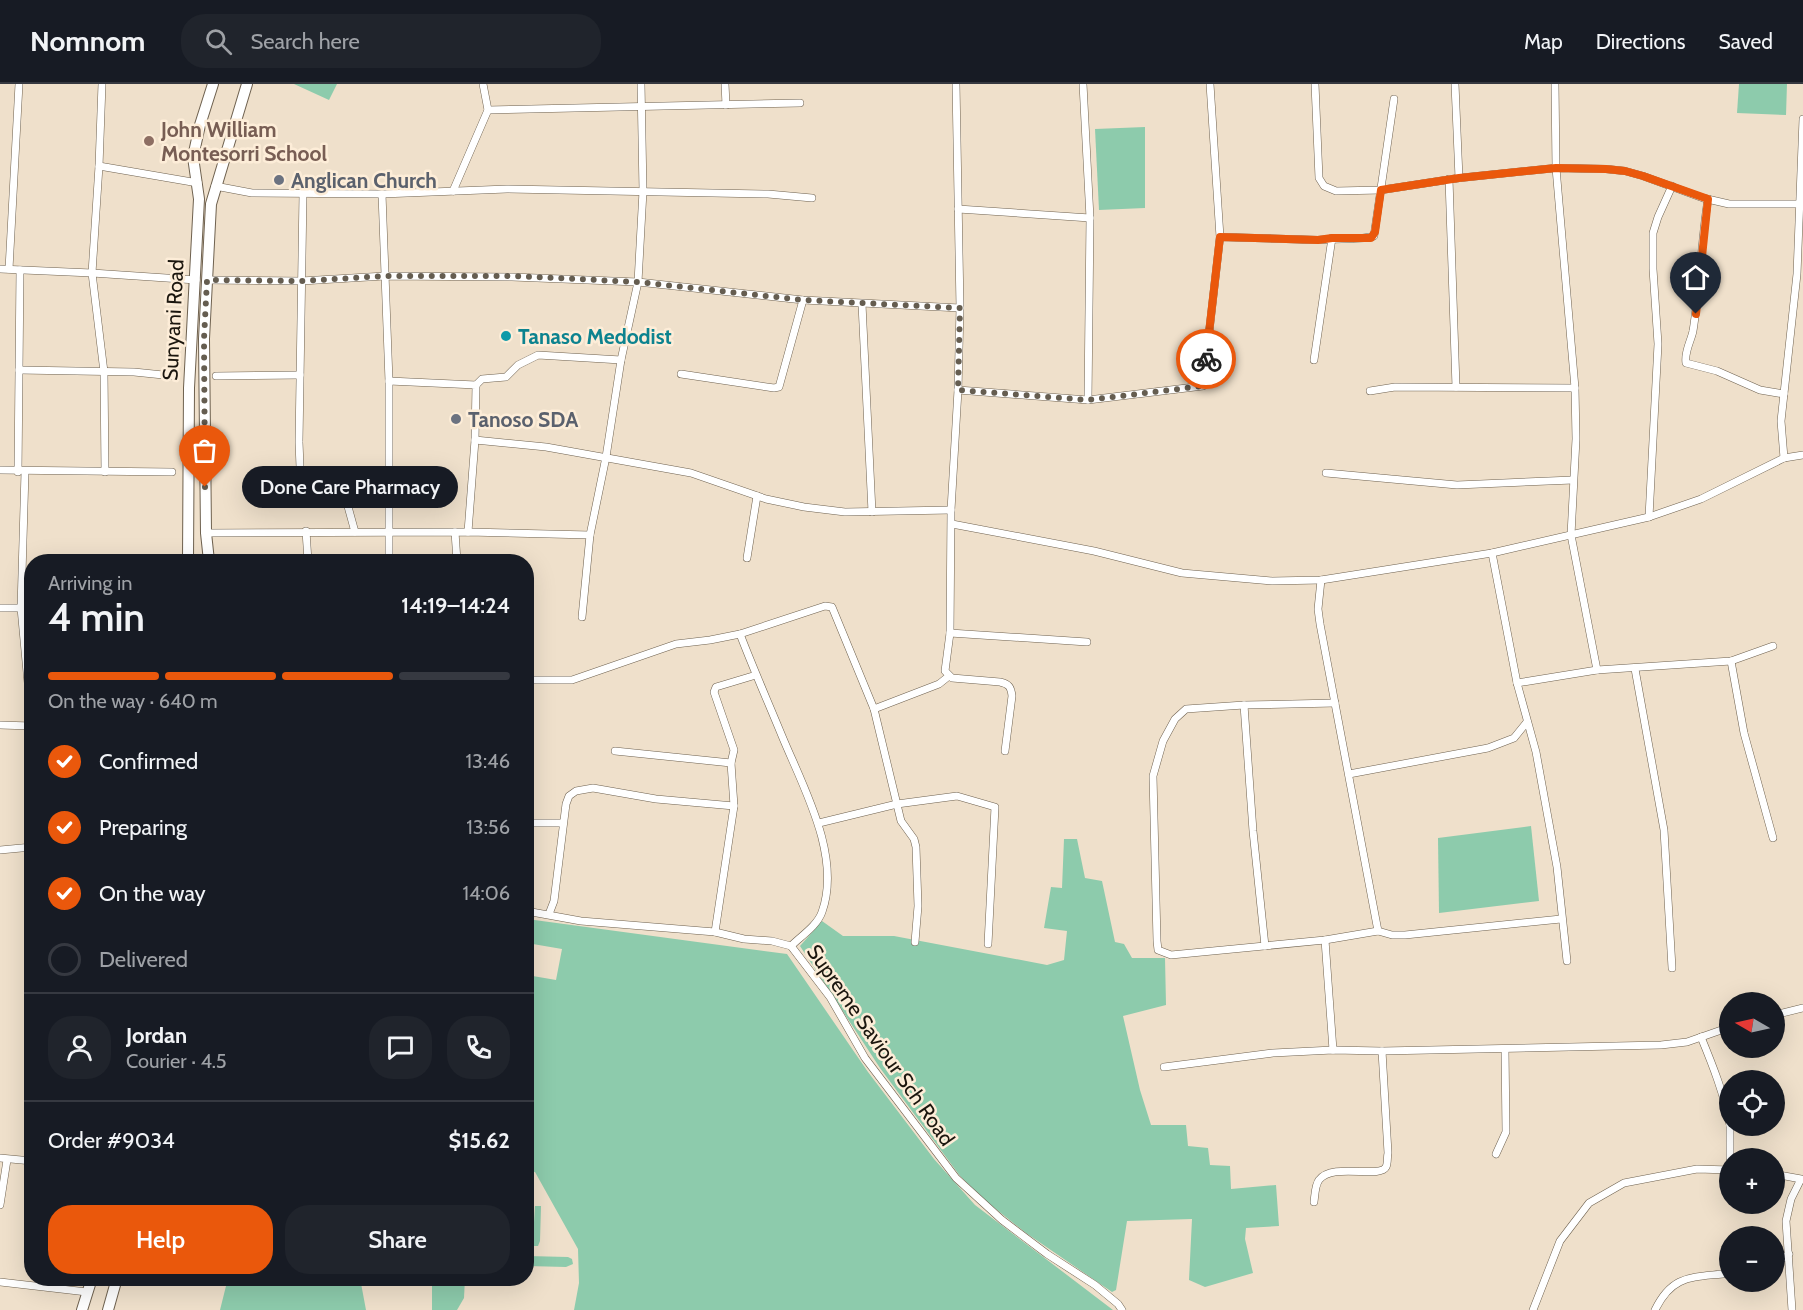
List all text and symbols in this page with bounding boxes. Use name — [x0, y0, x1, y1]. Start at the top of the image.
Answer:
search box — [181, 14, 601, 68]
text: Nomnom — [30, 24, 145, 58]
icon: search — [202, 25, 235, 58]
text: Search here — [250, 28, 360, 55]
text: Map — [1524, 29, 1563, 54]
text: Directions — [1596, 29, 1685, 54]
text: Saved — [1718, 29, 1773, 54]
place label: John William Montesorri School — [160, 117, 327, 166]
marker: John William Montesorri School — [142, 134, 156, 148]
place label: Anglican Church — [291, 168, 437, 193]
marker: Anglican Church — [272, 173, 286, 187]
pin — [1670, 252, 1721, 314]
street label: Sunyani Road — [157, 259, 189, 381]
icon: home — [1679, 261, 1712, 294]
place label: Tanaso Medodist — [518, 324, 672, 349]
marker: Tanaso Medodist — [499, 329, 513, 343]
courier — [1176, 329, 1236, 389]
icon: bike — [1190, 343, 1223, 376]
place label: Tanoso SDA — [468, 407, 579, 432]
marker: Tanoso SDA — [449, 412, 463, 426]
pin — [179, 425, 230, 487]
icon: bag — [188, 434, 221, 467]
callout: Done Care Pharmacy — [241, 466, 457, 508]
text: Done Care Pharmacy — [260, 475, 440, 499]
text: Arriving in — [48, 571, 132, 595]
text: 14:19–14:24 — [401, 592, 510, 619]
text: 4 min — [48, 593, 145, 641]
text: On the way · 640 m — [48, 689, 218, 713]
icon: check — [48, 745, 81, 778]
text: Confirmed — [99, 748, 198, 775]
text: 13:46 — [466, 749, 510, 773]
icon: check — [48, 811, 81, 844]
text: Preparing — [99, 814, 187, 841]
text: 13:56 — [466, 815, 510, 839]
icon: check — [48, 877, 81, 910]
text: On the way — [99, 880, 206, 907]
text: 14:06 — [462, 881, 510, 905]
street label: Supreme Saviour Sch Road — [802, 940, 960, 1150]
text: Delivered — [99, 946, 188, 973]
north arrow — [1719, 992, 1785, 1058]
map controls — [1719, 992, 1785, 1292]
button: person — [48, 1016, 111, 1079]
button: chat — [369, 1016, 432, 1079]
button: phone — [447, 1016, 510, 1079]
text: Jordan — [126, 1022, 187, 1049]
text: Courier · 4.5 — [126, 1049, 227, 1073]
button: locate — [1719, 1070, 1785, 1136]
text: Order #9034 — [48, 1127, 175, 1154]
text: $15.62 — [448, 1127, 510, 1154]
button: + — [1719, 1148, 1785, 1214]
button: Help — [48, 1205, 273, 1274]
button: Share — [285, 1205, 510, 1274]
button: − — [1719, 1226, 1785, 1292]

